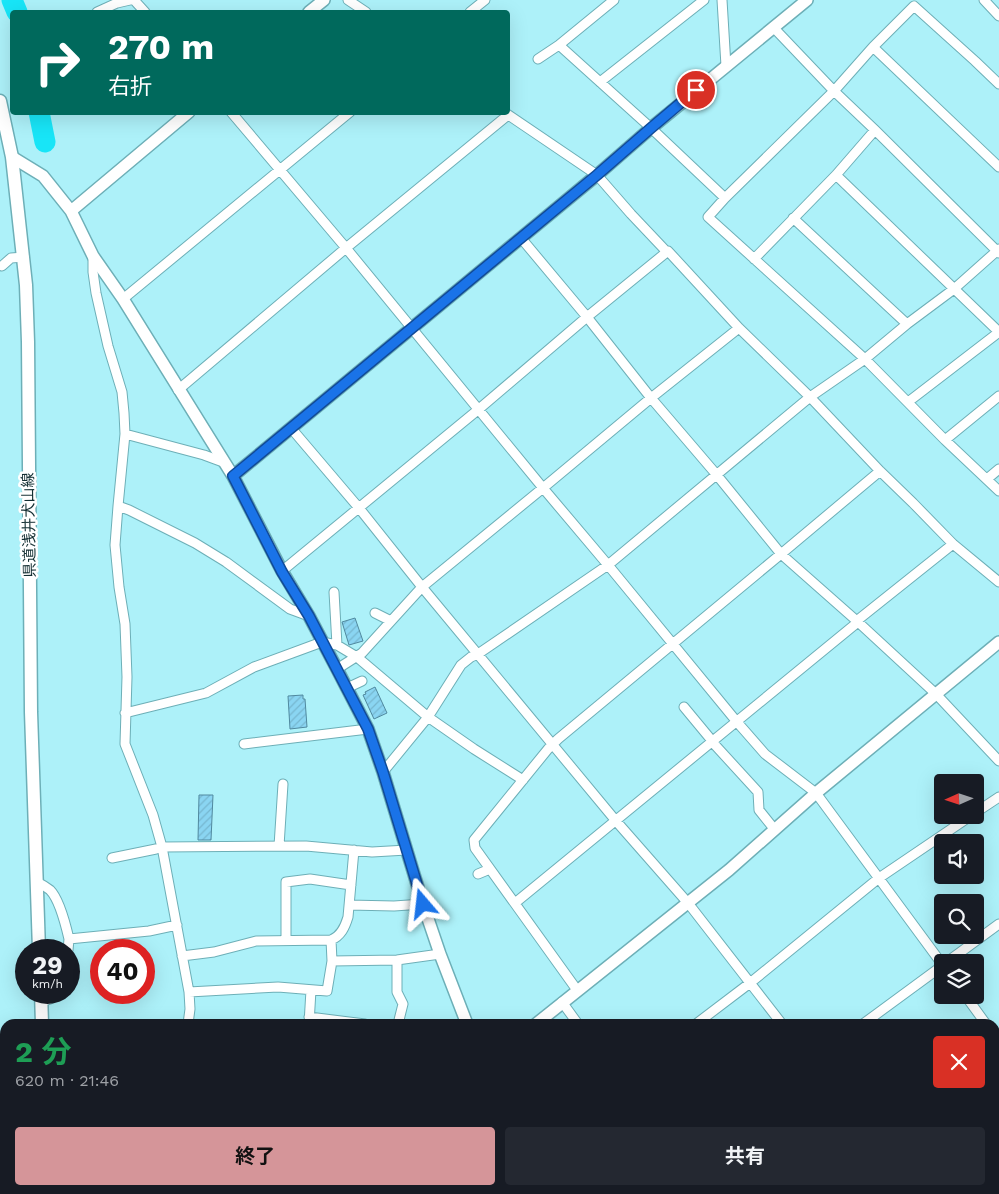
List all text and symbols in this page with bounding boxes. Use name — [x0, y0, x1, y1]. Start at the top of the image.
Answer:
text: 270 m — [108, 26, 214, 68]
icon: right — [25, 30, 90, 95]
pin — [675, 69, 717, 111]
text: 右折 — [108, 74, 152, 99]
icon: arrive — [682, 76, 710, 104]
street label: 県道浅井犬山線 — [19, 472, 39, 578]
north arrow — [934, 774, 984, 824]
map controls — [934, 774, 984, 1004]
button: sound — [934, 834, 984, 884]
position arrow — [396, 877, 448, 929]
button: search — [934, 894, 984, 944]
speed limit sign: 40 — [90, 939, 155, 1004]
text: 29 — [32, 951, 63, 980]
button: layers — [934, 954, 984, 1004]
text: km/h — [32, 977, 63, 991]
text: 2 分 — [15, 1034, 71, 1069]
button: close — [933, 1036, 985, 1088]
text: 620 m · 21:46 — [15, 1071, 119, 1090]
button: 終了 — [15, 1127, 495, 1185]
button: 共有 — [505, 1127, 985, 1185]

